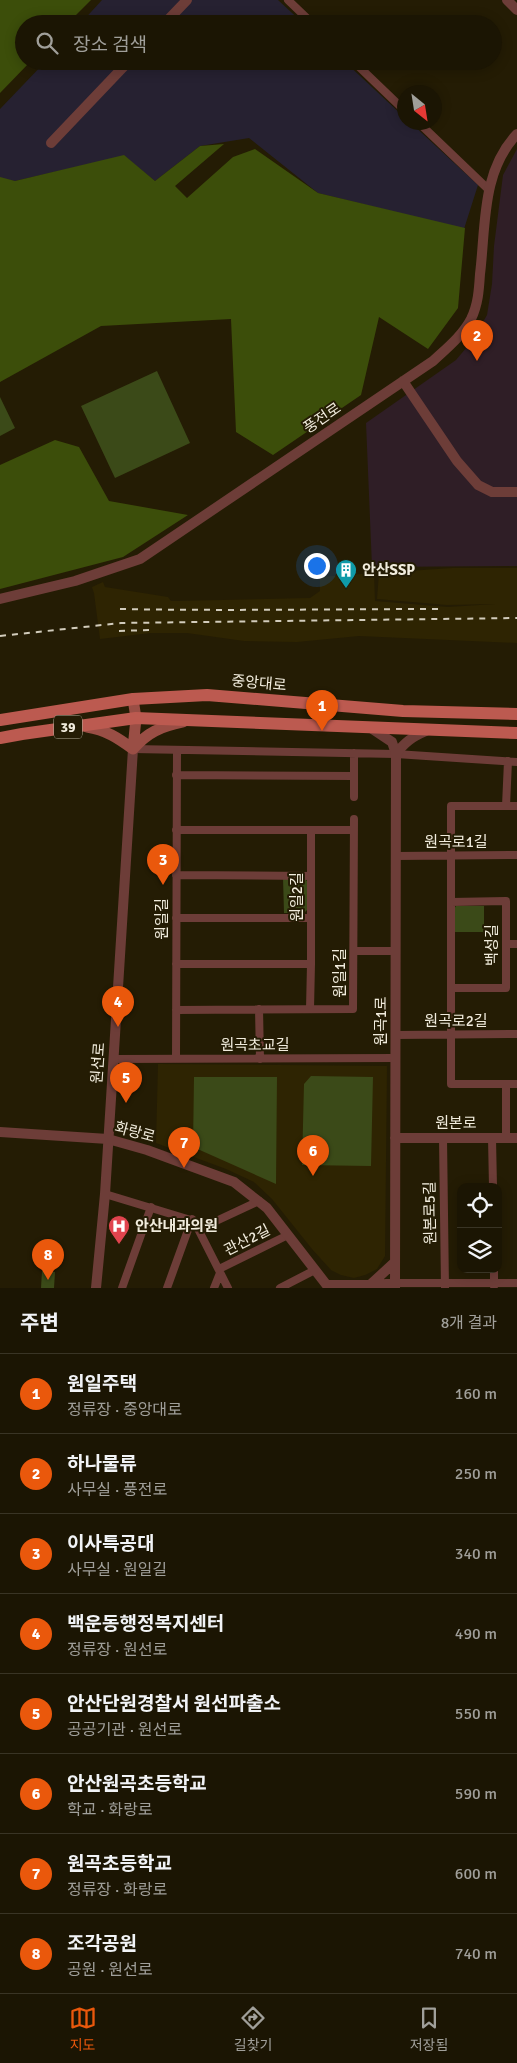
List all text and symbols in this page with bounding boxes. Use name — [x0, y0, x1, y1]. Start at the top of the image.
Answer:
search box — [15, 15, 502, 70]
icon: search — [33, 29, 61, 57]
text: 장소 검색 — [73, 33, 147, 57]
north arrow — [397, 85, 442, 130]
pin: 2 — [461, 320, 493, 361]
street label: 풍전로 — [300, 399, 344, 437]
your location — [304, 553, 330, 579]
building icon: 안산SSP — [334, 558, 358, 589]
place label: 안산SSP — [362, 561, 415, 579]
street label: 중앙대로 — [231, 672, 287, 694]
pin: 1 — [306, 690, 338, 731]
road number: 39 — [54, 716, 82, 739]
street label: 원곡로1길 — [424, 833, 488, 851]
pin: 3 — [147, 844, 179, 885]
street label: 원일2길 — [288, 872, 306, 922]
street label: 원일길 — [153, 898, 171, 940]
street label: 백성길 — [483, 924, 501, 966]
street label: 원일1길 — [331, 948, 349, 998]
pin: 4 — [102, 986, 134, 1027]
street label: 원곡1로 — [372, 996, 390, 1046]
street label: 원곡로2길 — [424, 1012, 488, 1030]
street label: 원곡초교길 — [220, 1036, 290, 1054]
street label: 원선로 — [88, 1042, 108, 1084]
pin: 5 — [110, 1062, 142, 1103]
street label: 원본로 — [435, 1114, 477, 1132]
street label: 화랑로 — [113, 1118, 157, 1146]
pin: 7 — [168, 1127, 200, 1168]
pin: 6 — [297, 1135, 329, 1176]
street label: 원본로5길 — [420, 1181, 440, 1245]
map controls — [457, 1183, 502, 1273]
button: locate — [457, 1183, 502, 1228]
hospital icon: 안산내과의원 — [107, 1214, 131, 1245]
place label: 안산내과의원 — [135, 1217, 218, 1235]
street label: 관산2길 — [221, 1221, 273, 1259]
button: layers — [457, 1228, 502, 1273]
pin: 8 — [32, 1239, 64, 1280]
text: 주변 — [20, 1310, 59, 1336]
text: 8개 결과 — [441, 1313, 497, 1333]
text: 원일주택 — [67, 1372, 137, 1396]
text: 1 — [32, 1384, 40, 1404]
text: 160 m — [455, 1384, 497, 1404]
text: 정류장 · 중앙대로 — [67, 1400, 182, 1420]
text: 하나물류 — [67, 1452, 137, 1476]
text: 2 — [32, 1464, 40, 1484]
text: 250 m — [455, 1464, 497, 1484]
text: 사무실 · 풍전로 — [67, 1480, 167, 1500]
text: 이사특공대 — [67, 1532, 154, 1556]
text: 3 — [32, 1544, 40, 1564]
text: 340 m — [455, 1544, 497, 1564]
text: 사무실 · 원일길 — [67, 1560, 167, 1580]
text: 백운동행정복지센터 — [67, 1612, 224, 1636]
text: 4 — [32, 1624, 40, 1644]
text: 490 m — [455, 1624, 497, 1644]
text: 정류장 · 원선로 — [67, 1640, 167, 1660]
text: 안산단원경찰서 원선파출소 — [67, 1692, 281, 1716]
text: 5 — [32, 1704, 40, 1724]
text: 550 m — [455, 1704, 497, 1724]
text: 공공기관 · 원선로 — [67, 1720, 182, 1740]
text: 안산원곡초등학교 — [67, 1772, 207, 1796]
text: 6 — [32, 1784, 40, 1804]
text: 590 m — [455, 1784, 497, 1804]
text: 학교 · 화랑로 — [67, 1800, 153, 1820]
text: 원곡초등학교 — [67, 1852, 172, 1876]
text: 7 — [32, 1864, 40, 1884]
text: 600 m — [455, 1864, 497, 1884]
text: 정류장 · 화랑로 — [67, 1880, 167, 1900]
text: 조각공원 — [67, 1932, 137, 1956]
text: 8 — [32, 1944, 40, 1964]
text: 740 m — [455, 1944, 497, 1964]
text: 공원 · 원선로 — [67, 1960, 153, 1980]
tab: 지도 — [69, 2004, 97, 2054]
tab: 길찾기 — [234, 2004, 272, 2054]
tab: 저장됨 — [410, 2004, 448, 2054]

